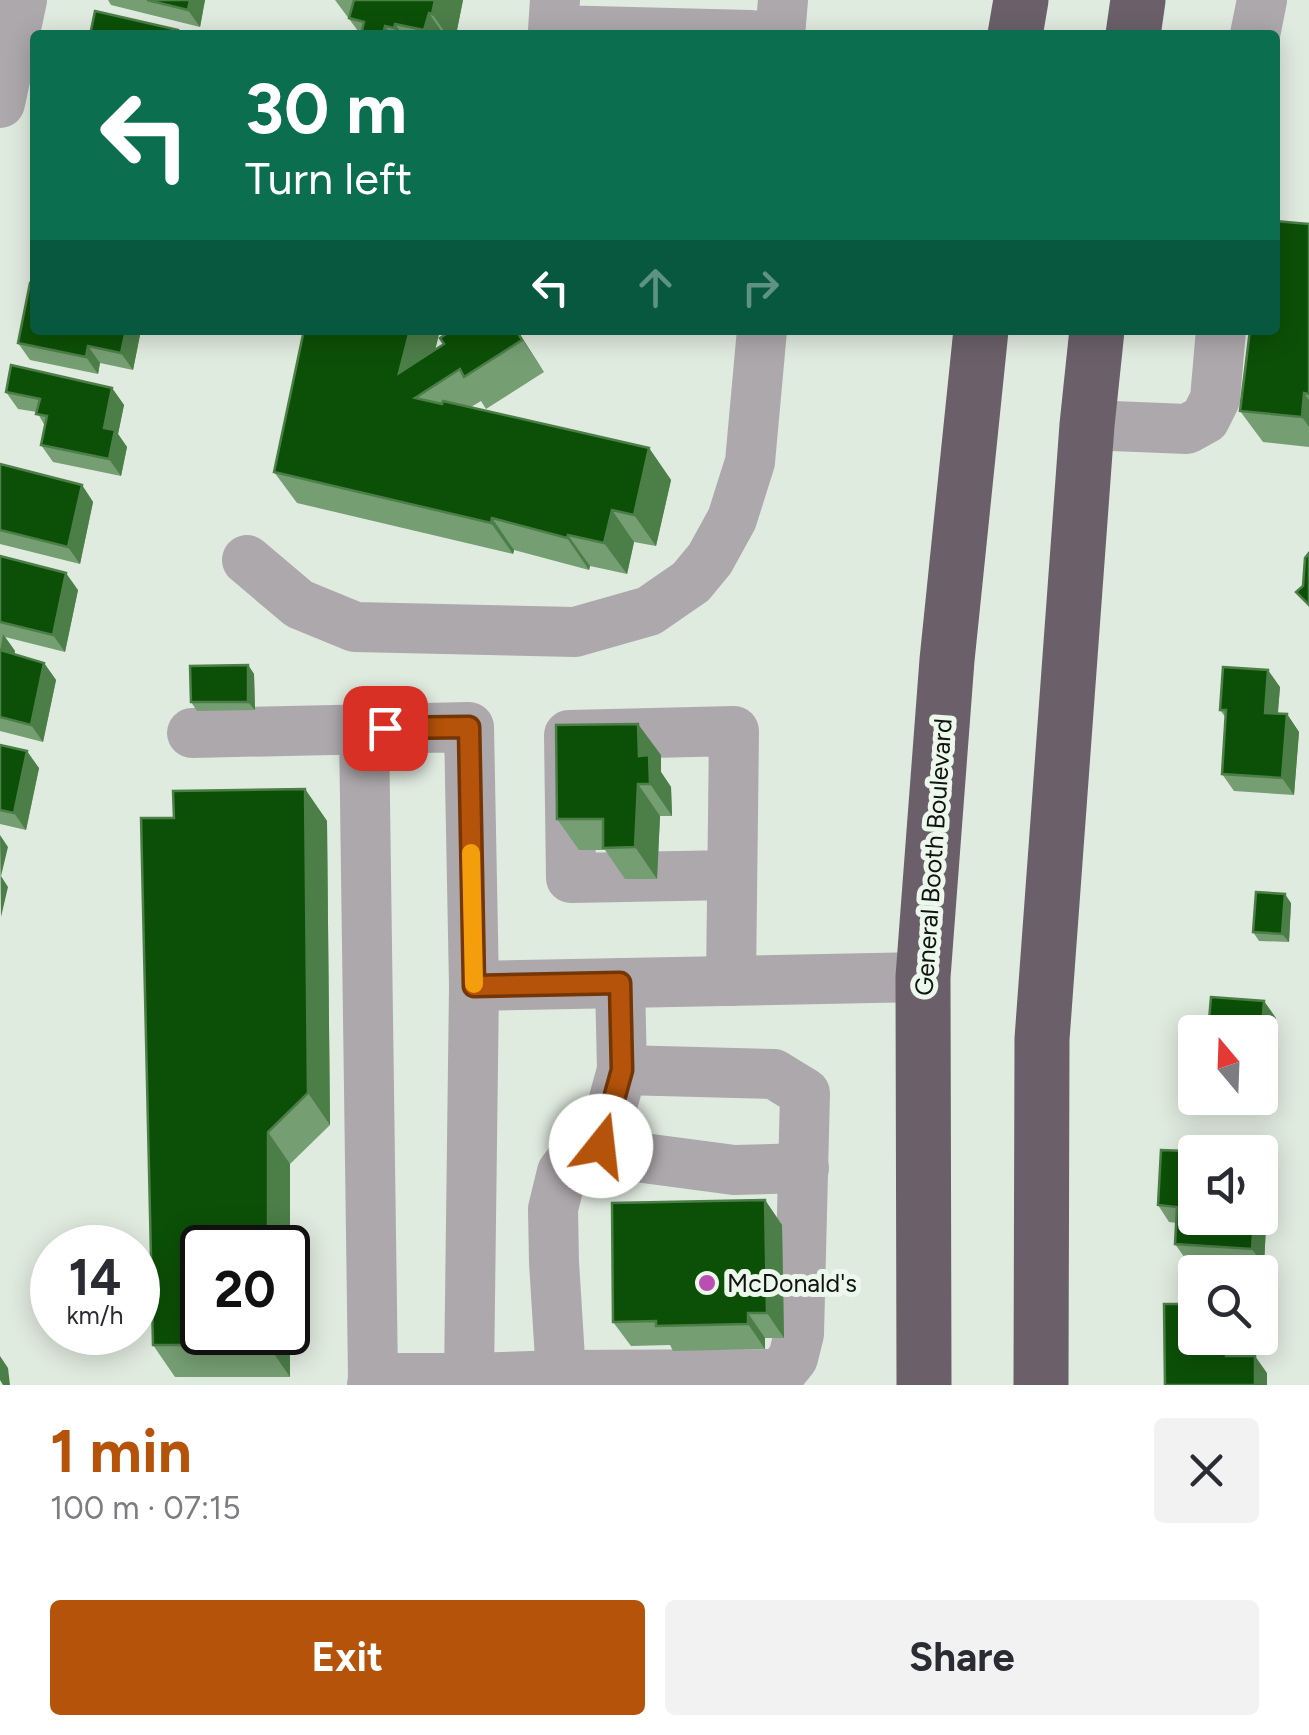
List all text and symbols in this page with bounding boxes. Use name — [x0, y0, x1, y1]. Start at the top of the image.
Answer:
text: 30 m — [245, 66, 407, 151]
icon: left — [80, 70, 210, 200]
text: Turn left — [245, 151, 412, 205]
icon: left — [523, 260, 578, 315]
icon: ahead — [628, 260, 683, 315]
icon: right — [733, 260, 788, 315]
pin — [343, 686, 428, 771]
icon: arrive — [358, 701, 413, 756]
street label: General Booth Boulevard — [908, 717, 958, 997]
north arrow — [1178, 1015, 1278, 1115]
map controls — [1178, 1015, 1278, 1355]
position arrow — [549, 1094, 653, 1198]
button: sound — [1178, 1135, 1278, 1235]
speed limit sign: 20 — [180, 1225, 310, 1355]
text: 14 — [69, 1247, 121, 1308]
button: search — [1178, 1255, 1278, 1355]
place label: McDonald's — [727, 1268, 857, 1298]
marker: McDonald's — [696, 1272, 718, 1294]
text: km/h — [66, 1300, 124, 1330]
text: 1 min — [50, 1415, 192, 1487]
button: close — [1154, 1418, 1259, 1523]
text: 100 m · 07:15 — [50, 1489, 241, 1527]
button: Exit — [50, 1600, 645, 1715]
button: Share — [665, 1600, 1259, 1715]

